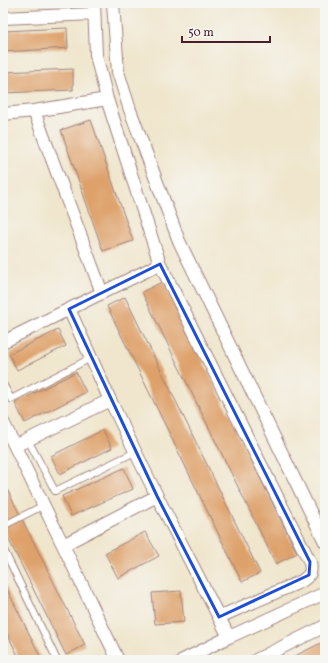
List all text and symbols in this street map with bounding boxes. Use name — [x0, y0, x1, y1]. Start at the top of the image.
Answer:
scale bar — [182, 18, 270, 44]
text: 50 m — [188, 25, 214, 41]

